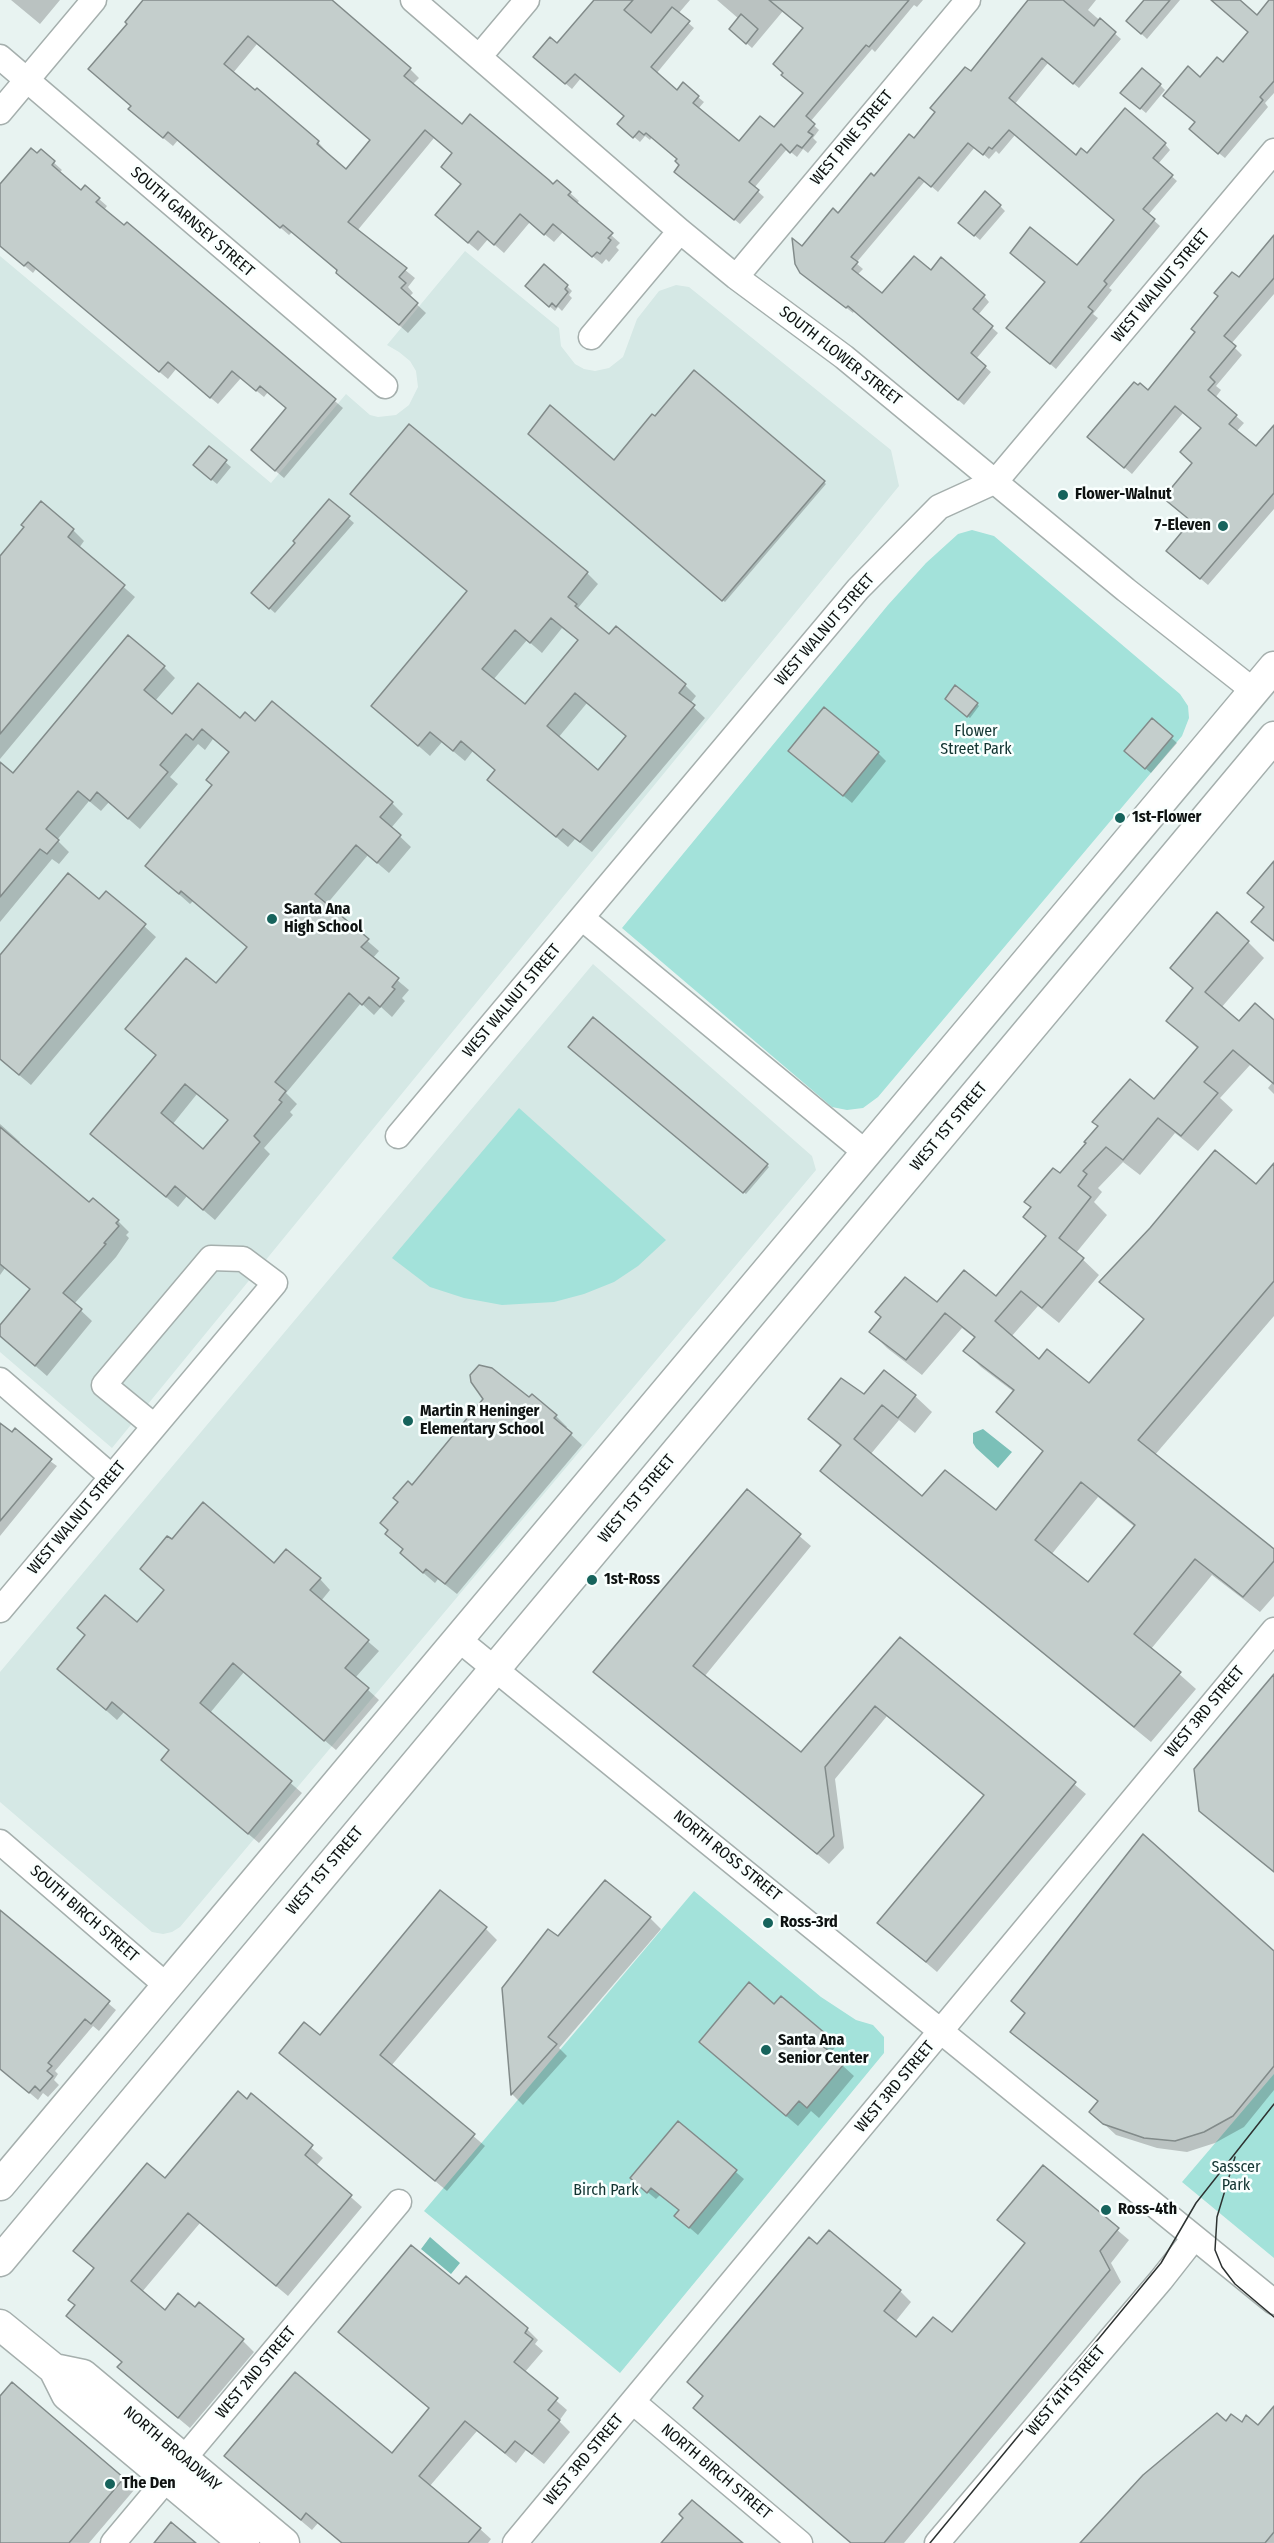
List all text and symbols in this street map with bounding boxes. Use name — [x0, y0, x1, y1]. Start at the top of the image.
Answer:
street label: WEST PINE STREET — [807, 87, 897, 189]
street label: SOUTH GARNSEY STREET — [126, 163, 258, 281]
street label: WEST WALNUT STREET — [1108, 225, 1214, 347]
street label: SOUTH FLOWER STREET — [775, 302, 905, 410]
place label: Flower-Walnut — [1075, 485, 1172, 505]
marker: Flower-Walnut — [1056, 488, 1070, 502]
place label: 7-Eleven — [1155, 516, 1211, 536]
marker: 7-Eleven — [1216, 519, 1230, 533]
street label: WEST WALNUT STREET — [771, 570, 879, 690]
park label: Flower Street Park — [940, 722, 1012, 760]
place label: 1st-Flower — [1132, 808, 1201, 828]
marker: 1st-Flower — [1113, 811, 1127, 825]
place label: Santa Ana High School — [284, 900, 363, 938]
marker: Santa Ana High School — [265, 912, 279, 926]
street label: WEST WALNUT STREET — [459, 940, 565, 1062]
street label: WEST 1ST STREET — [907, 1079, 991, 1175]
place label: Martin R Heninger Elementary School — [420, 1402, 544, 1440]
marker: Martin R Heninger Elementary School — [401, 1414, 415, 1428]
street label: WEST 1ST STREET — [595, 1451, 679, 1547]
street label: WEST WALNUT STREET — [24, 1457, 130, 1579]
place label: 1st-Ross — [604, 1570, 660, 1590]
marker: 1st-Ross — [585, 1573, 599, 1587]
street label: WEST 3RD STREET — [1161, 1662, 1249, 1762]
street label: NORTH ROSS STREET — [669, 1807, 785, 1905]
street label: WEST 1ST STREET — [283, 1823, 367, 1919]
street label: SOUTH BIRCH STREET — [26, 1862, 142, 1966]
place label: Ross-3rd — [780, 1913, 838, 1933]
marker: Ross-3rd — [761, 1916, 775, 1930]
place label: Santa Ana Senior Center — [778, 2031, 869, 2069]
street label: WEST 3RD STREET — [851, 2037, 939, 2137]
marker: Santa Ana Senior Center — [759, 2043, 773, 2057]
park label: Sasscer Park — [1211, 2158, 1261, 2196]
park label: Birch Park — [573, 2181, 639, 2201]
place label: Ross-4th — [1118, 2200, 1177, 2220]
marker: Ross-4th — [1099, 2203, 1113, 2217]
street label: WEST 2ND STREET — [212, 2323, 300, 2423]
street label: WEST 4TH STREET — [1023, 2342, 1109, 2440]
street label: NORTH BROADWAY — [119, 2403, 225, 2495]
street label: WEST 3RD STREET — [540, 2410, 628, 2510]
street label: NORTH BIRCH STREET — [657, 2420, 775, 2524]
place label: The Den — [122, 2474, 176, 2494]
marker: The Den — [103, 2477, 117, 2491]

